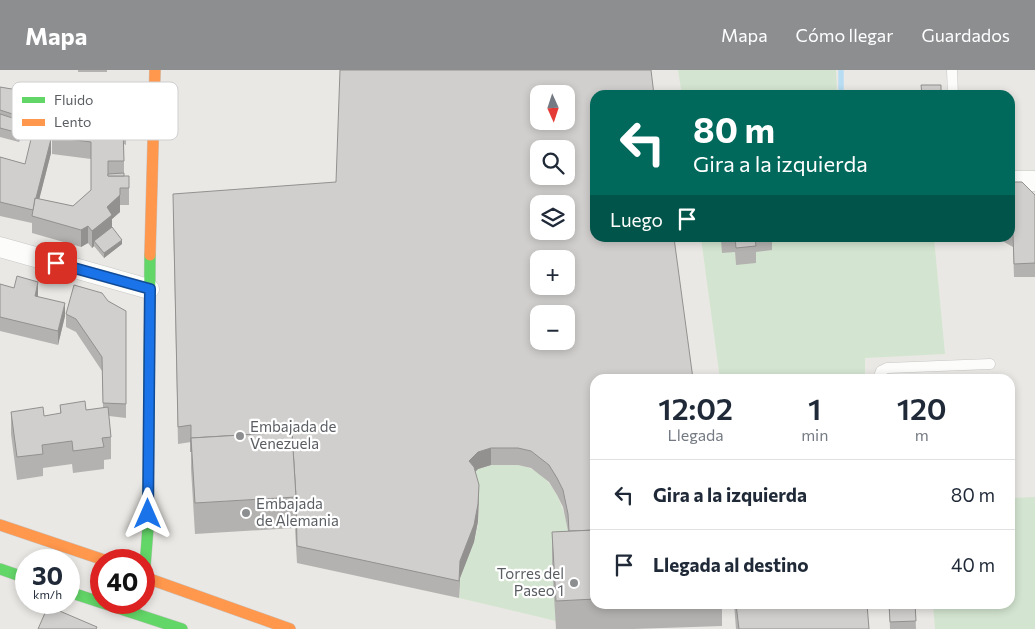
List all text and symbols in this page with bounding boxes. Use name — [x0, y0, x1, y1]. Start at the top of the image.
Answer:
text: Mapa — [25, 21, 87, 50]
text: Mapa — [721, 24, 768, 46]
text: Cómo llegar — [796, 24, 893, 46]
text: Guardados — [921, 24, 1010, 46]
legend — [12, 82, 178, 140]
north arrow — [530, 85, 575, 130]
map controls — [530, 85, 575, 350]
text: Fluido — [54, 91, 93, 108]
text: 80 m — [693, 107, 775, 150]
icon: left — [610, 110, 675, 175]
text: Lento — [54, 113, 91, 130]
button: search — [530, 140, 575, 185]
text: Gira a la izquierda — [693, 150, 868, 177]
button: layers — [530, 195, 575, 240]
icon: arrive — [673, 205, 701, 233]
text: Luego — [610, 208, 663, 231]
pin — [35, 242, 77, 284]
icon: arrive — [42, 249, 70, 277]
button: + — [530, 250, 575, 295]
button: − — [530, 305, 575, 350]
text: 12:02 — [658, 389, 733, 426]
text: 1 — [808, 389, 821, 426]
text: 120 — [897, 389, 947, 426]
place label: Embajada de Venezuela — [250, 417, 336, 452]
text: Llegada — [667, 425, 724, 444]
text: min — [801, 425, 828, 444]
text: m — [915, 425, 929, 444]
marker: Embajada de Venezuela — [234, 430, 246, 442]
icon: left — [610, 481, 638, 509]
text: Gira a la izquierda — [653, 483, 807, 506]
text: 80 m — [951, 483, 995, 506]
position arrow — [121, 487, 173, 539]
place label: Embajada de Alemania — [256, 494, 339, 529]
marker: Embajada de Alemania — [240, 507, 252, 519]
speed limit sign: 40 — [90, 549, 155, 614]
icon: arrive — [610, 551, 638, 579]
text: Llegada al destino — [653, 553, 809, 576]
text: 40 m — [951, 553, 995, 576]
text: 30 — [32, 560, 63, 590]
place label: Torres del Paseo 1 — [497, 564, 564, 599]
marker: Torres del Paseo 1 — [568, 577, 580, 589]
text: km/h — [33, 587, 62, 601]

